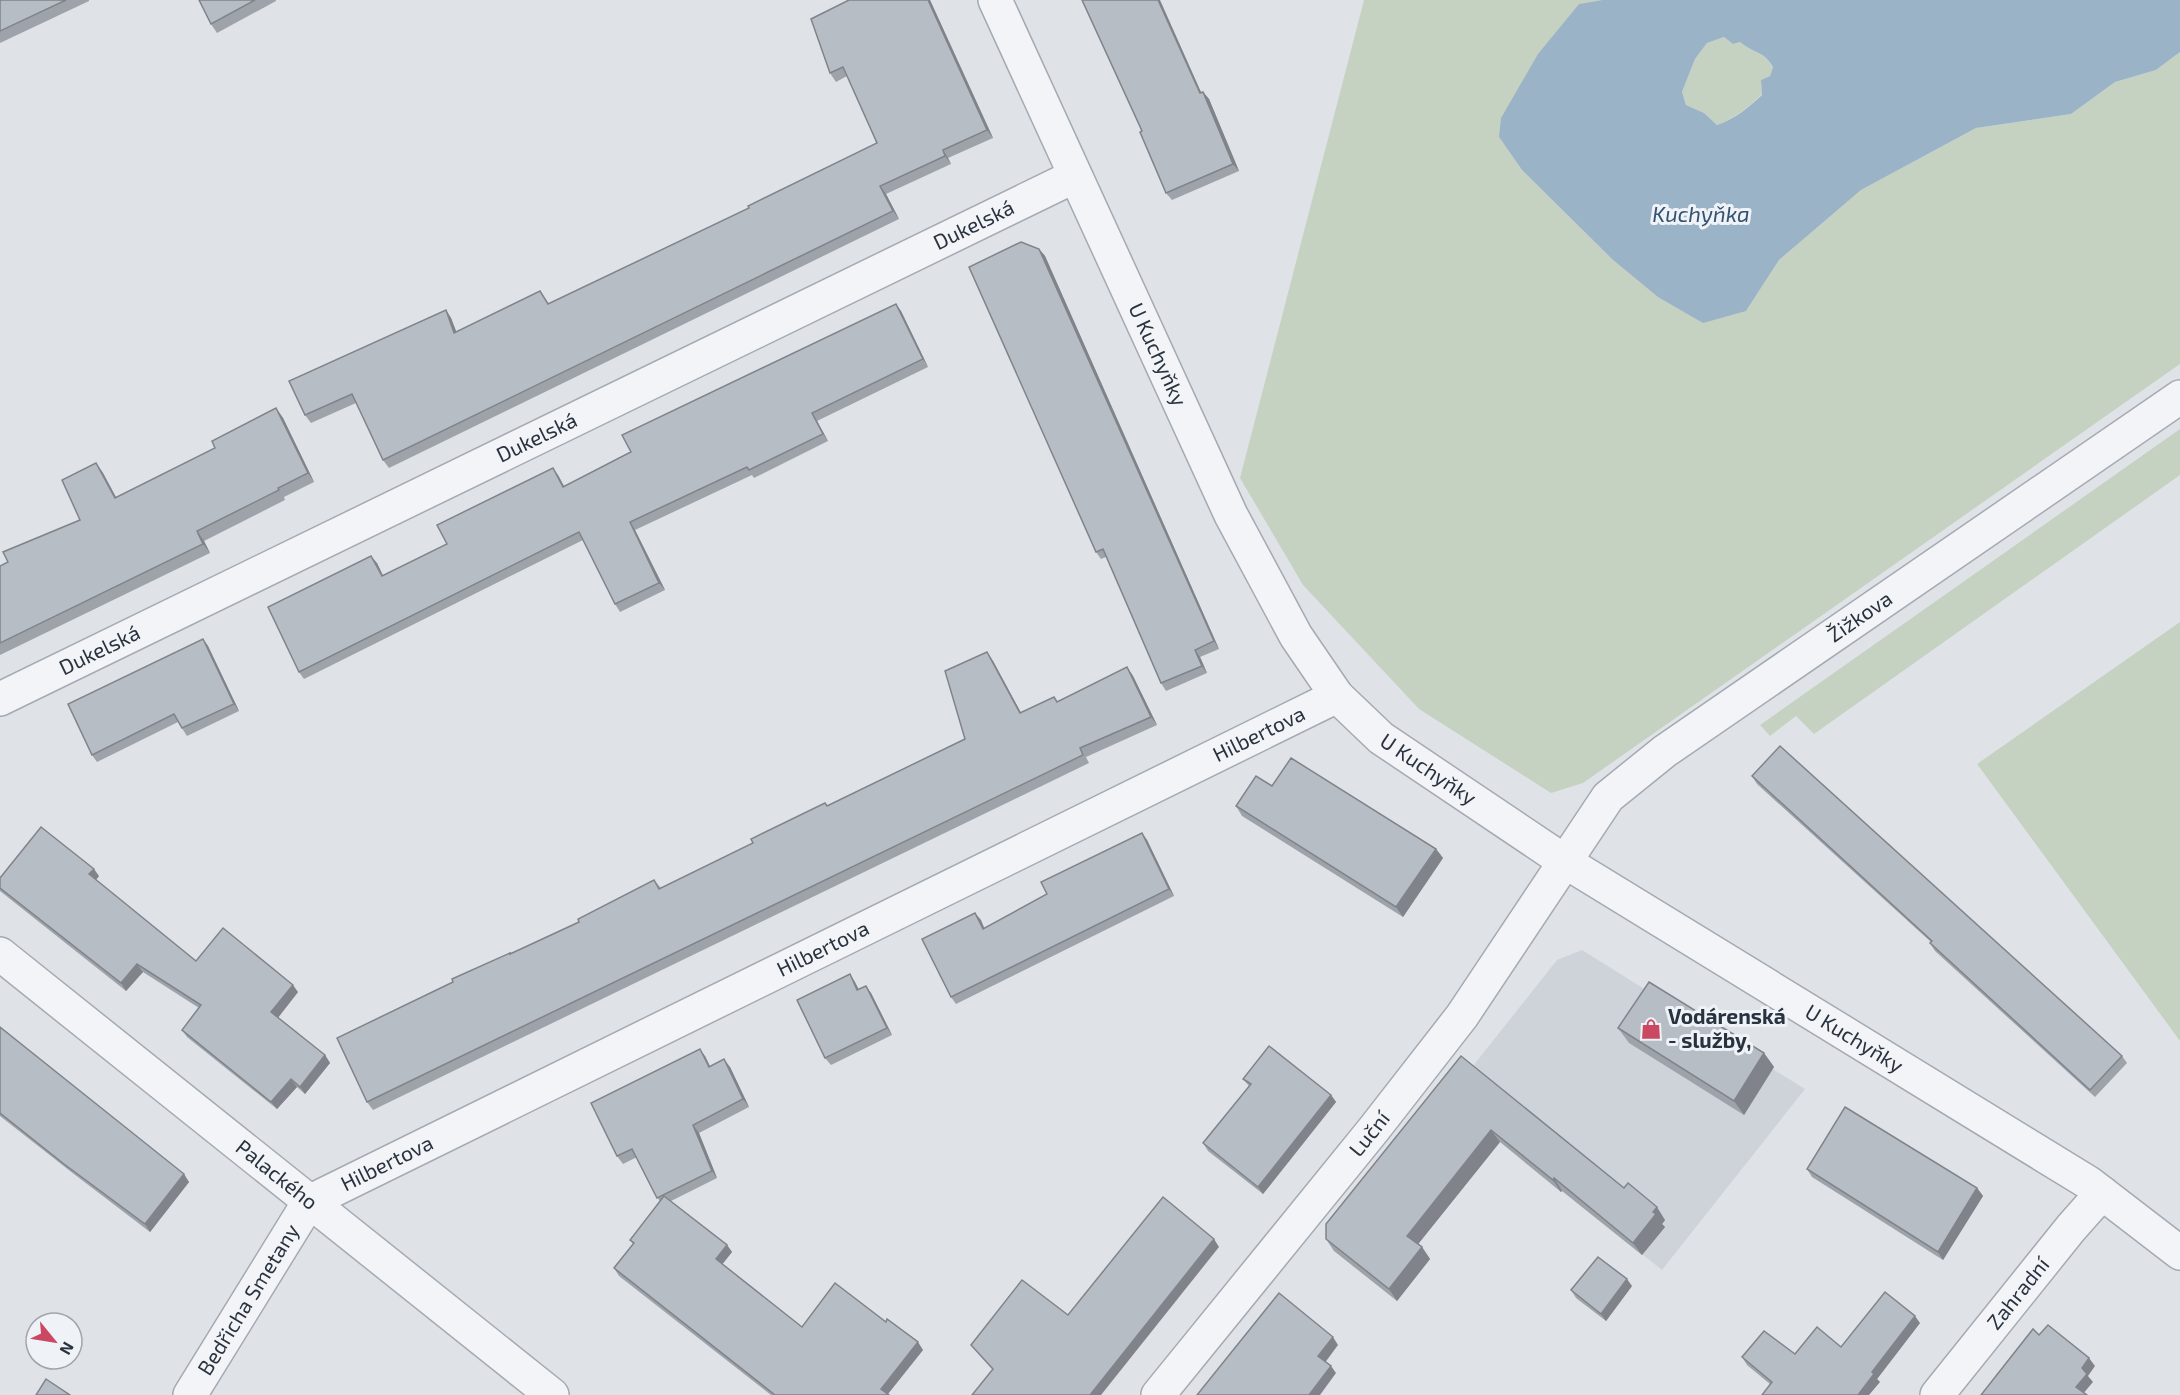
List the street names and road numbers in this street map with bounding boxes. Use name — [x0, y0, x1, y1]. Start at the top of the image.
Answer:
street label: Dukelská — [929, 194, 1018, 254]
street label: U Kuchyňky — [1124, 298, 1193, 409]
street label: Dukelská — [492, 406, 581, 467]
street label: Žižkova — [1822, 585, 1896, 647]
street label: Dukelská — [55, 619, 144, 679]
street label: Hilbertova — [1208, 700, 1309, 766]
street label: U Kuchyňky — [1376, 727, 1482, 810]
street label: Hilbertova — [772, 914, 873, 981]
street label: U Kuchyňky — [1801, 998, 1908, 1077]
street label: Luční — [1343, 1105, 1395, 1161]
street label: Hilbertova — [336, 1129, 437, 1195]
street label: Palackého — [232, 1134, 323, 1214]
street label: Bedřicha Smetany — [191, 1219, 304, 1379]
street label: Zahradní — [1981, 1251, 2054, 1334]

